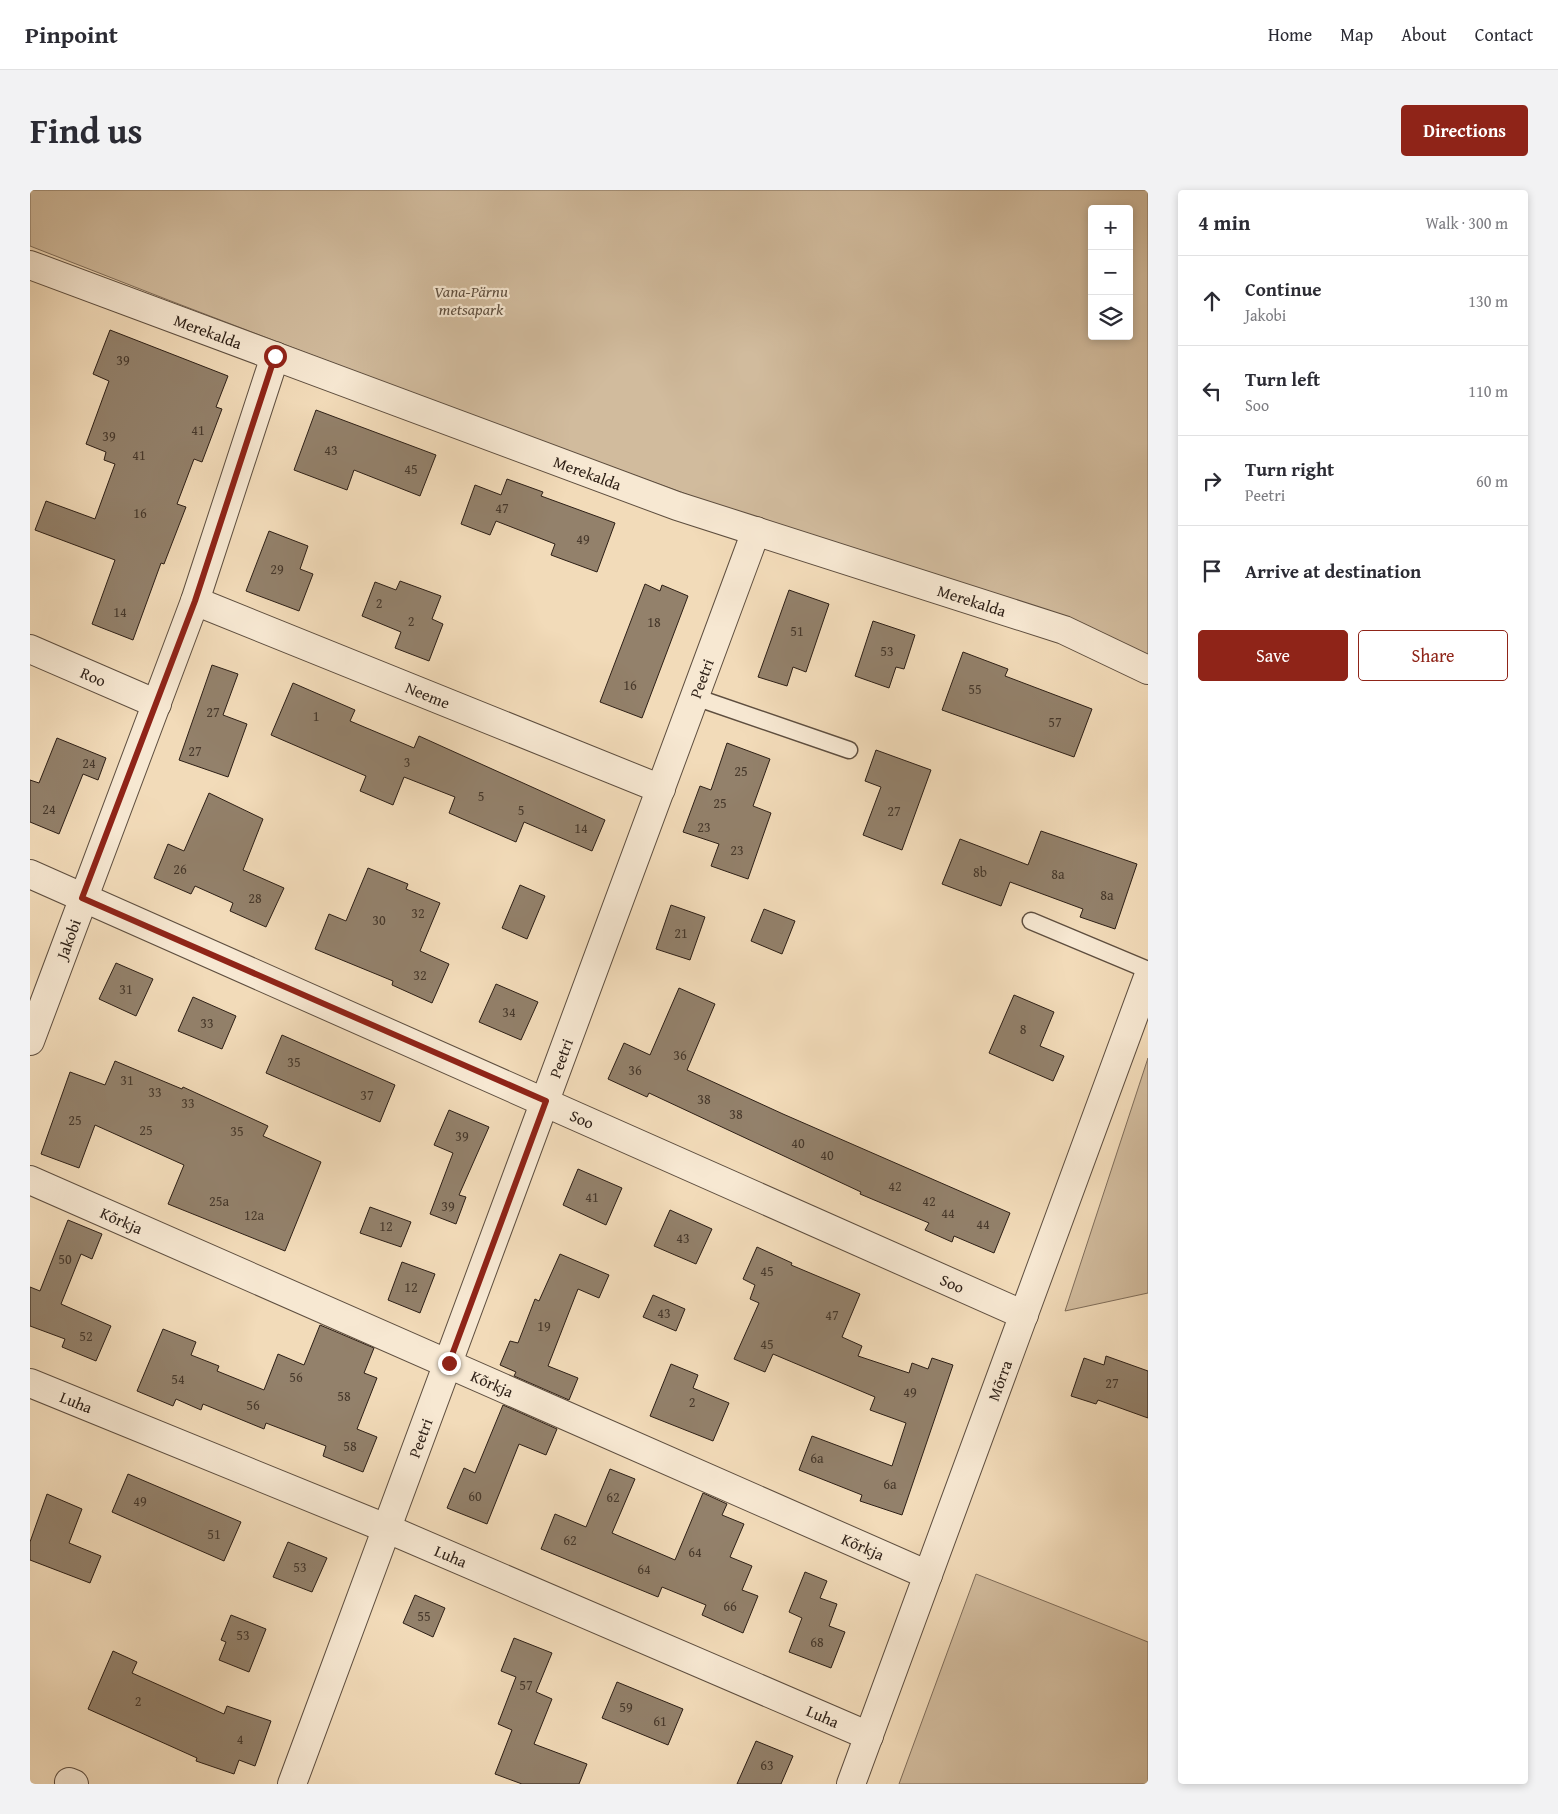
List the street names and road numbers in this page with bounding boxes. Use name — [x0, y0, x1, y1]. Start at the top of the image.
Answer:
street label: Merekalda — [171, 308, 246, 355]
street label: Merekalda — [550, 449, 625, 496]
street label: Merekalda — [934, 578, 1010, 623]
street label: Peetri — [683, 655, 720, 701]
street label: Roo — [77, 660, 110, 693]
street label: Neeme — [402, 675, 454, 715]
street label: Jakobi — [49, 915, 87, 964]
street label: Peetri — [543, 1035, 579, 1081]
street label: Soo — [566, 1103, 598, 1135]
street label: Kõrkja — [96, 1200, 147, 1240]
street label: Soo — [936, 1267, 968, 1299]
street label: Mõrra — [981, 1356, 1018, 1404]
street label: Kõrkja — [467, 1363, 518, 1403]
street label: Luha — [56, 1385, 97, 1419]
street label: Peetri — [402, 1414, 439, 1461]
street label: Kõrkja — [838, 1527, 888, 1566]
street label: Luha — [431, 1538, 471, 1574]
street label: Luha — [803, 1699, 843, 1734]

